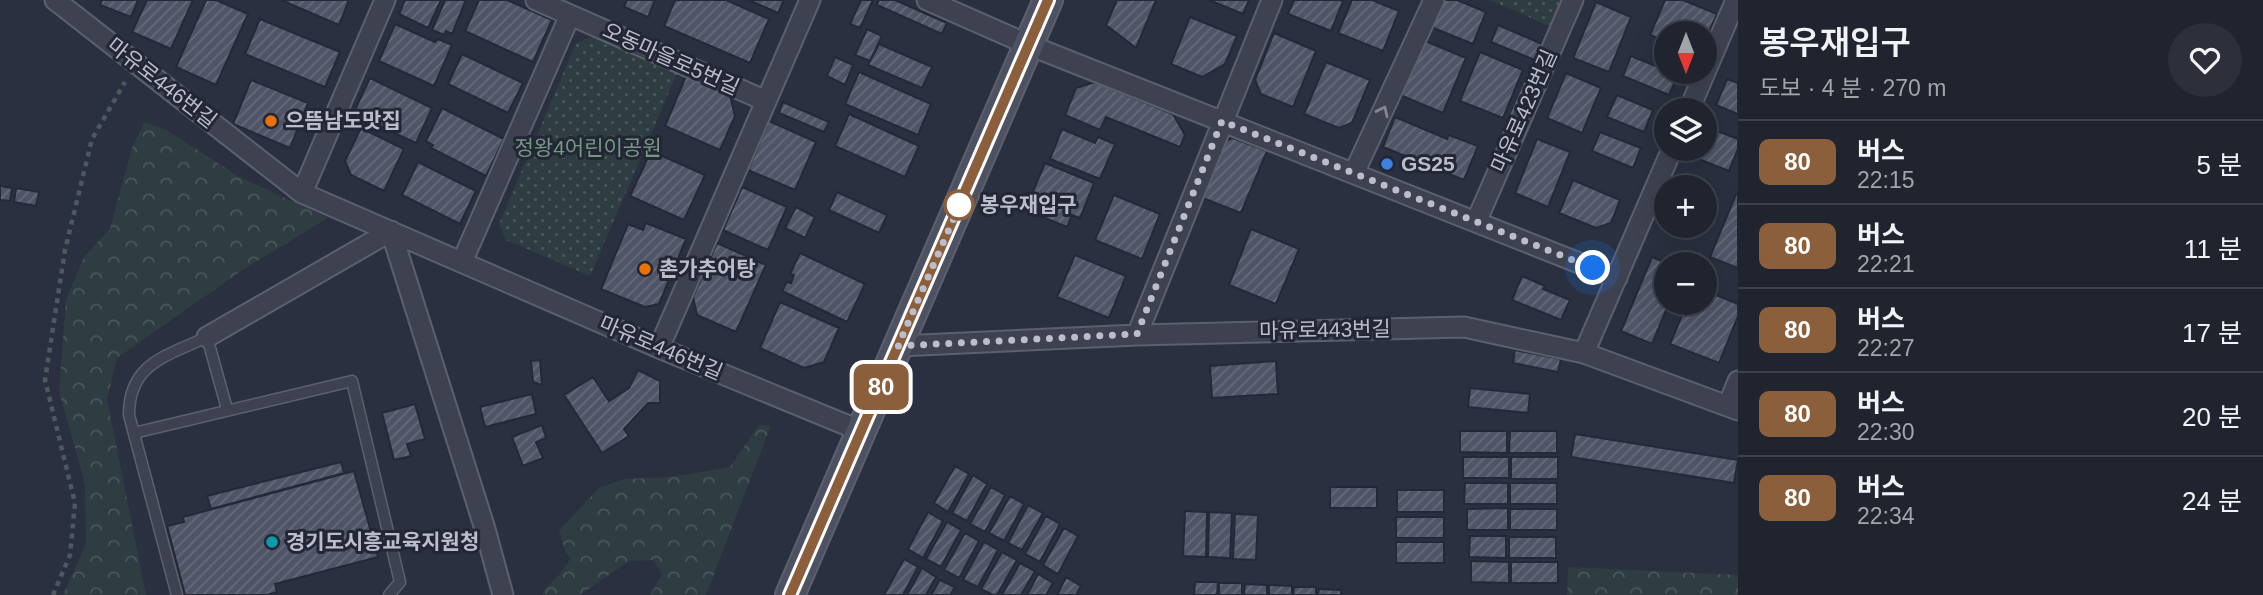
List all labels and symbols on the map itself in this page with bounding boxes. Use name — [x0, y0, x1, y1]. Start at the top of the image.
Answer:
street label: 오동마을로5번길 — [599, 18, 743, 99]
north arrow — [1654, 21, 1717, 84]
street label: 마유로446번길 — [103, 33, 221, 132]
street label: 마유로423번길 — [1486, 46, 1561, 176]
one-way arrow — [1375, 106, 1389, 119]
place label: 으뜸남도맛집 — [285, 109, 401, 132]
marker: 으뜸남도맛집 — [263, 113, 279, 129]
park label: 정왕4어린이공원 — [515, 136, 661, 159]
place label: GS25 — [1401, 152, 1455, 175]
marker: GS25 — [1379, 156, 1395, 172]
marker: 봉우재입구 — [944, 190, 974, 220]
place label: 봉우재입구 — [980, 193, 1077, 216]
your location — [1575, 250, 1610, 285]
place label: 촌가추어탕 — [659, 257, 756, 280]
marker: 촌가추어탕 — [637, 261, 653, 277]
street label: 마유로446번길 — [596, 311, 726, 384]
street label: 마유로443번길 — [1259, 317, 1391, 342]
line badge: 80 — [850, 364, 912, 410]
place label: 경기도시흥교육지원청 — [286, 530, 479, 553]
marker: 경기도시흥교육지원청 — [264, 534, 280, 550]

